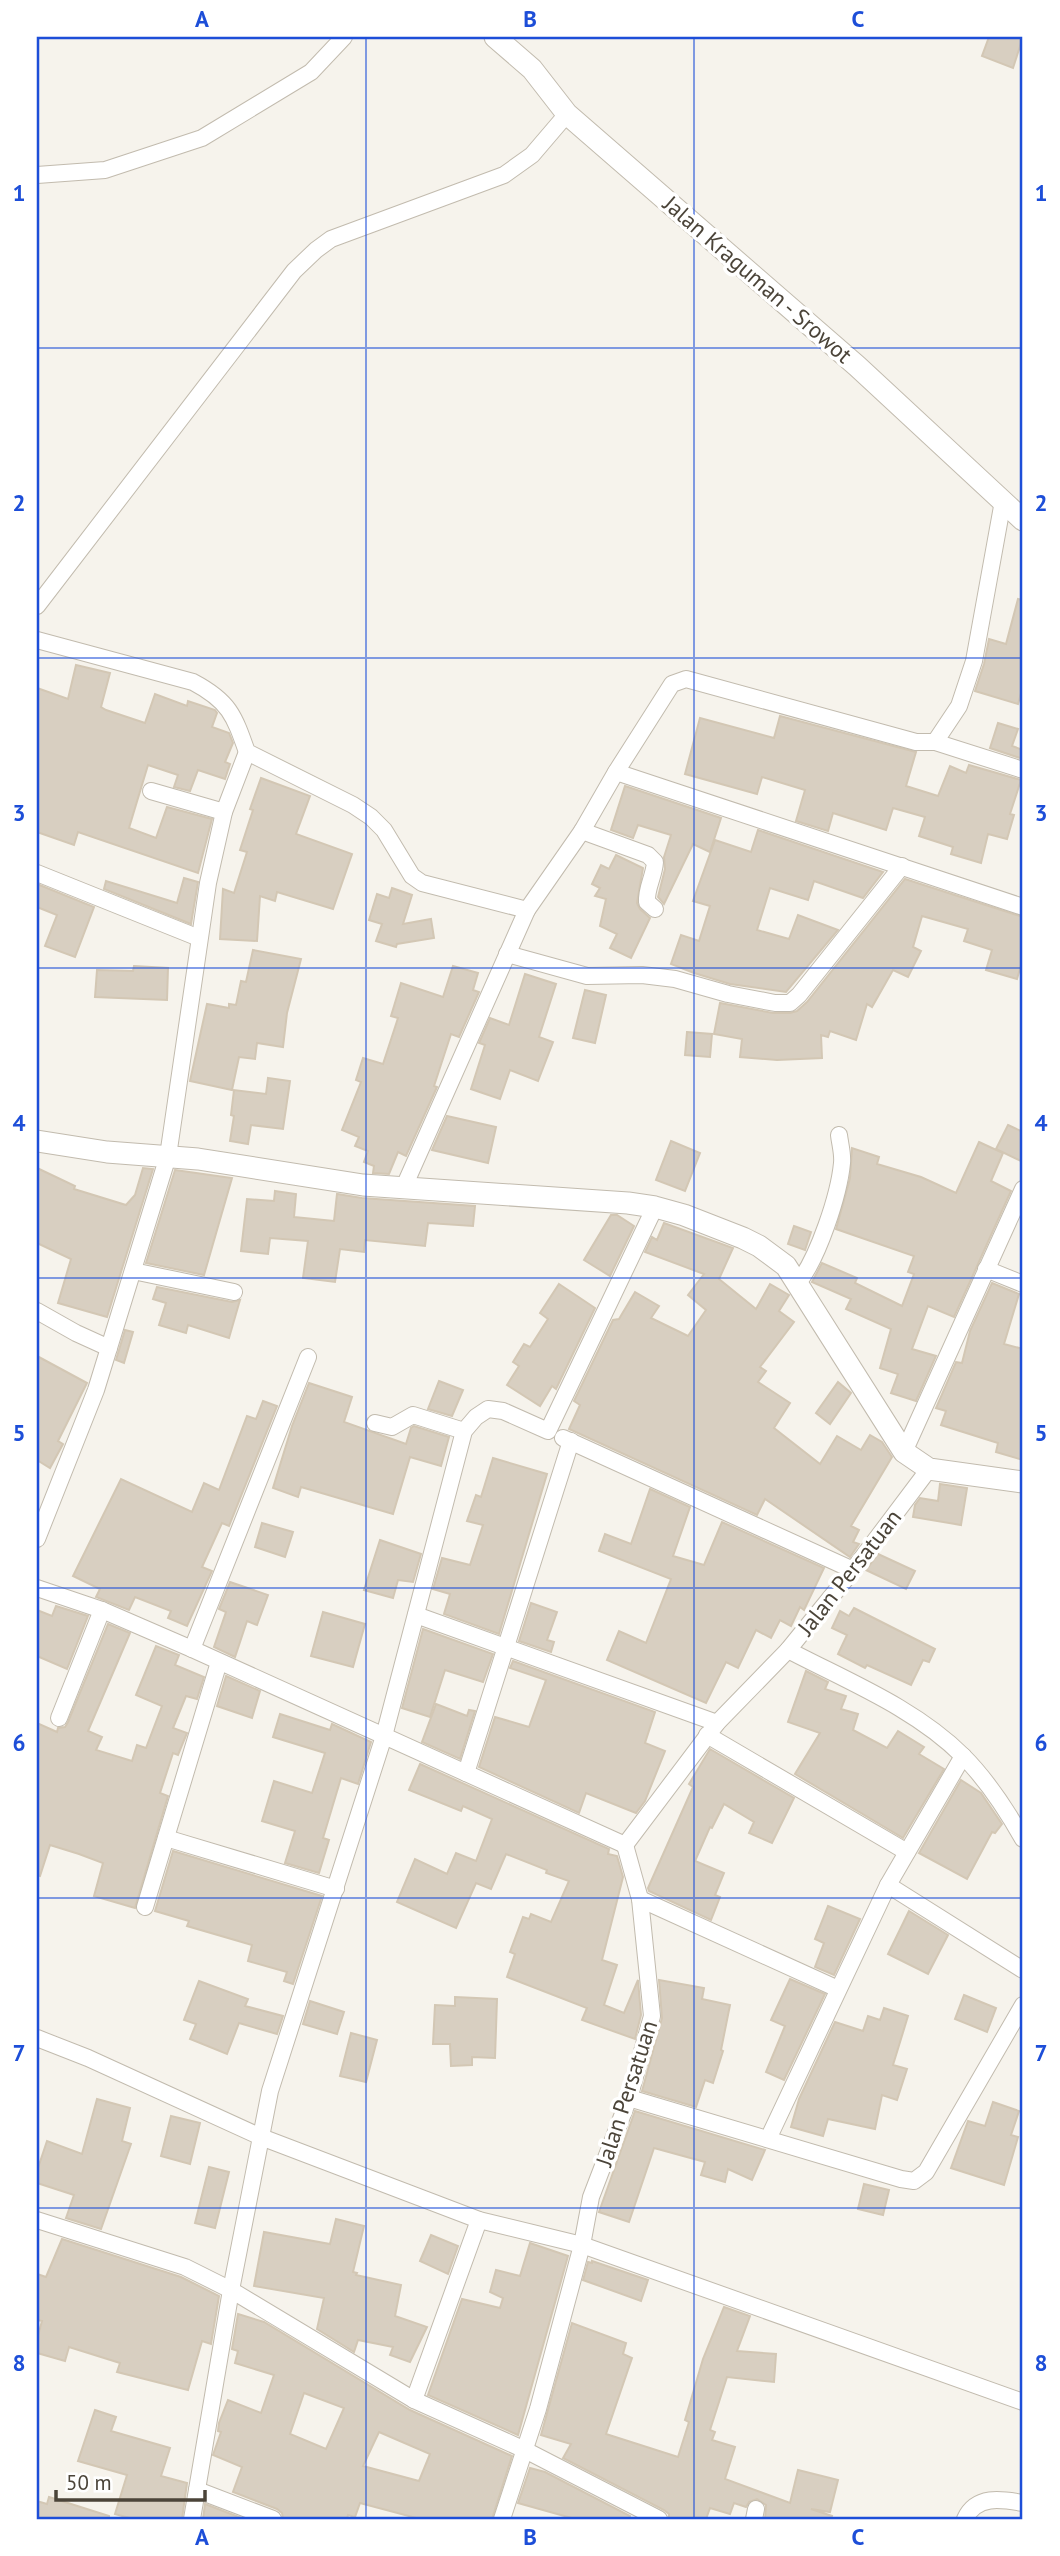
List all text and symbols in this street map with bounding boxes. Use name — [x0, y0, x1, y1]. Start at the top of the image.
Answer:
text: A — [195, 4, 209, 33]
text: B — [523, 4, 537, 33]
text: C — [852, 4, 865, 33]
text: 1 — [12, 178, 26, 207]
text: 1 — [1034, 178, 1048, 207]
street label: Jalan Kraguman - Srowot — [657, 188, 859, 369]
text: 2 — [12, 488, 26, 517]
text: 2 — [1034, 488, 1048, 517]
text: 3 — [12, 798, 26, 827]
text: 3 — [1034, 798, 1048, 827]
text: 4 — [12, 1108, 26, 1137]
text: 4 — [1034, 1108, 1048, 1137]
text: 5 — [12, 1418, 26, 1447]
text: 5 — [1034, 1418, 1048, 1447]
street label: Jalan Persatuan — [790, 1503, 907, 1642]
text: 6 — [12, 1728, 26, 1757]
text: 6 — [1034, 1728, 1048, 1757]
street label: Jalan Persatuan — [588, 2016, 663, 2171]
text: 7 — [12, 2038, 26, 2067]
text: 7 — [1034, 2038, 1048, 2067]
text: 8 — [12, 2348, 26, 2377]
text: 8 — [1034, 2348, 1048, 2377]
scale bar — [56, 2458, 205, 2502]
text: 50 m — [66, 2469, 112, 2496]
text: A — [195, 2522, 209, 2551]
text: B — [523, 2522, 537, 2551]
text: C — [852, 2522, 865, 2551]

